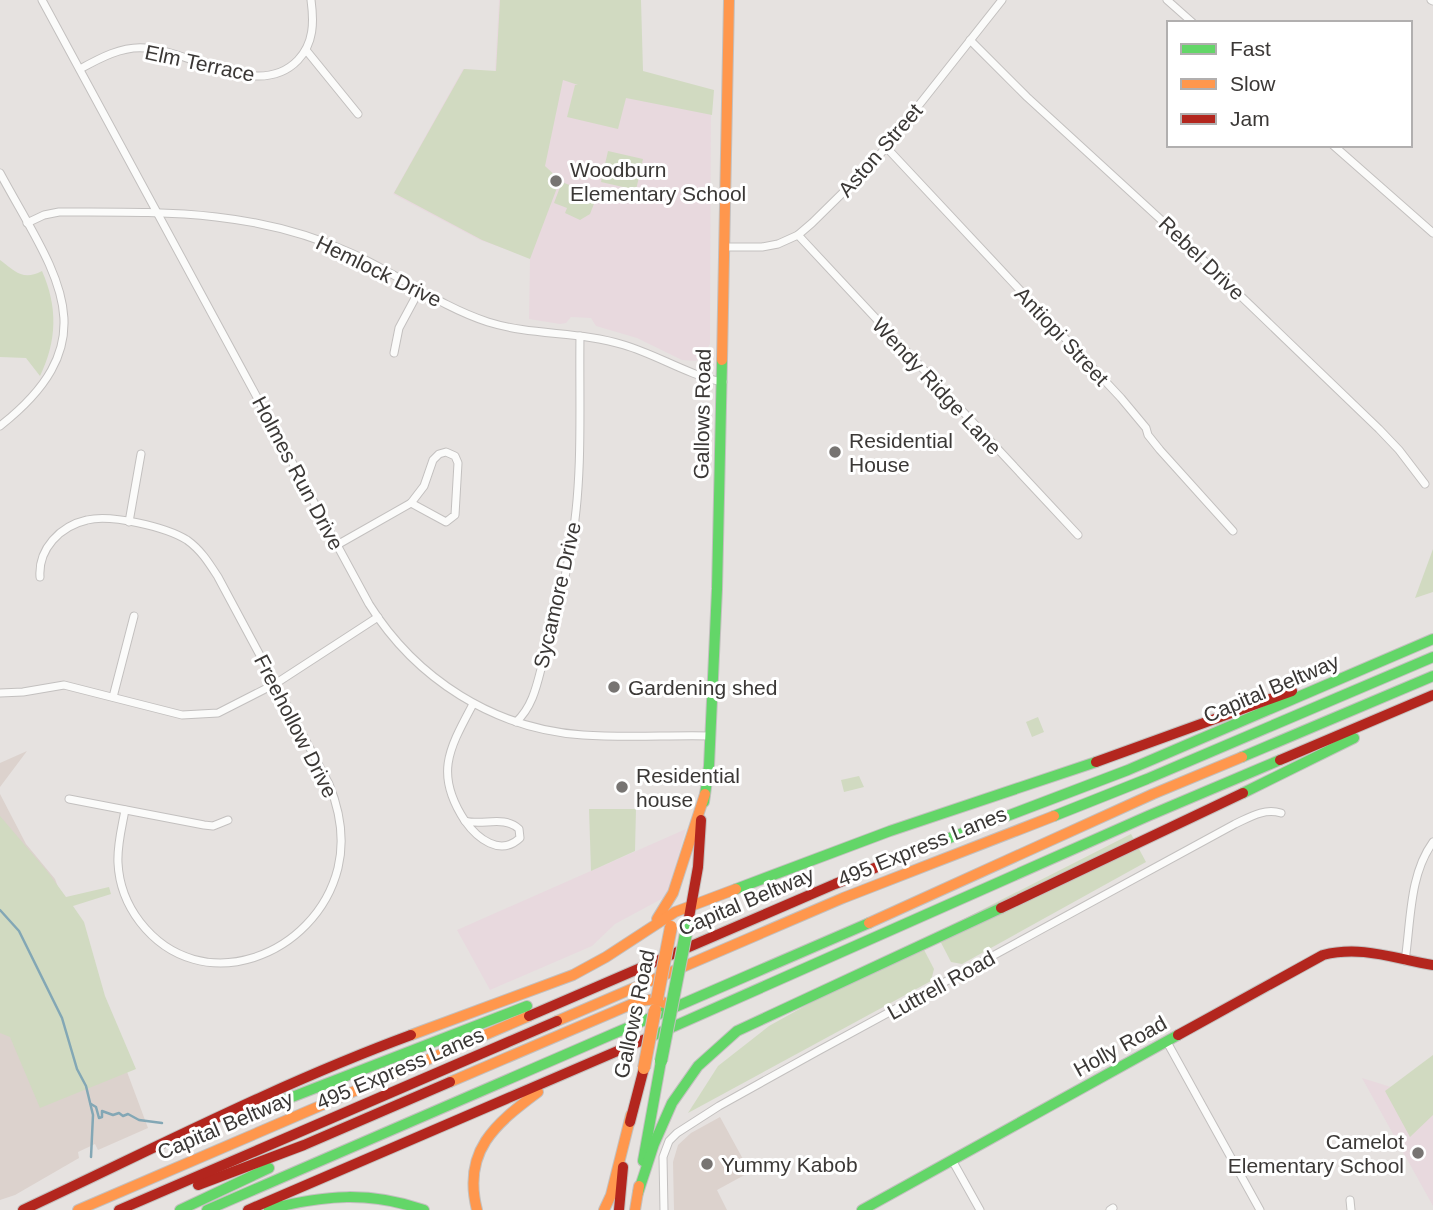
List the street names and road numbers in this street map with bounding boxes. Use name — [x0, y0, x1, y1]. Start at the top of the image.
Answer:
street label: Elm Terrace — [143, 40, 257, 86]
street label: Aston Street — [833, 99, 927, 201]
street label: Rebel Drive — [1155, 212, 1249, 304]
street label: Hemlock Drive — [313, 231, 445, 311]
street label: Antiopi Street — [1011, 282, 1114, 390]
street label: Wendy Ridge Lane — [868, 313, 1006, 459]
street label: Gallows Road — [689, 348, 715, 480]
street label: Holmes Run Drive — [248, 392, 348, 554]
street label: Sycamore Drive — [529, 520, 585, 670]
street label: Capital Beltway — [1200, 649, 1343, 727]
street label: Freehollow Drive — [250, 651, 342, 801]
street label: 495 Express Lanes — [834, 802, 1010, 890]
street label: Capital Beltway — [675, 862, 818, 940]
street label: Luttrell Road — [883, 946, 999, 1024]
street label: Gallows Road — [609, 948, 659, 1080]
street label: Holly Road — [1070, 1011, 1170, 1081]
street label: 495 Express Lanes — [313, 1022, 487, 1114]
street label: Capital Beltway — [154, 1086, 297, 1164]

